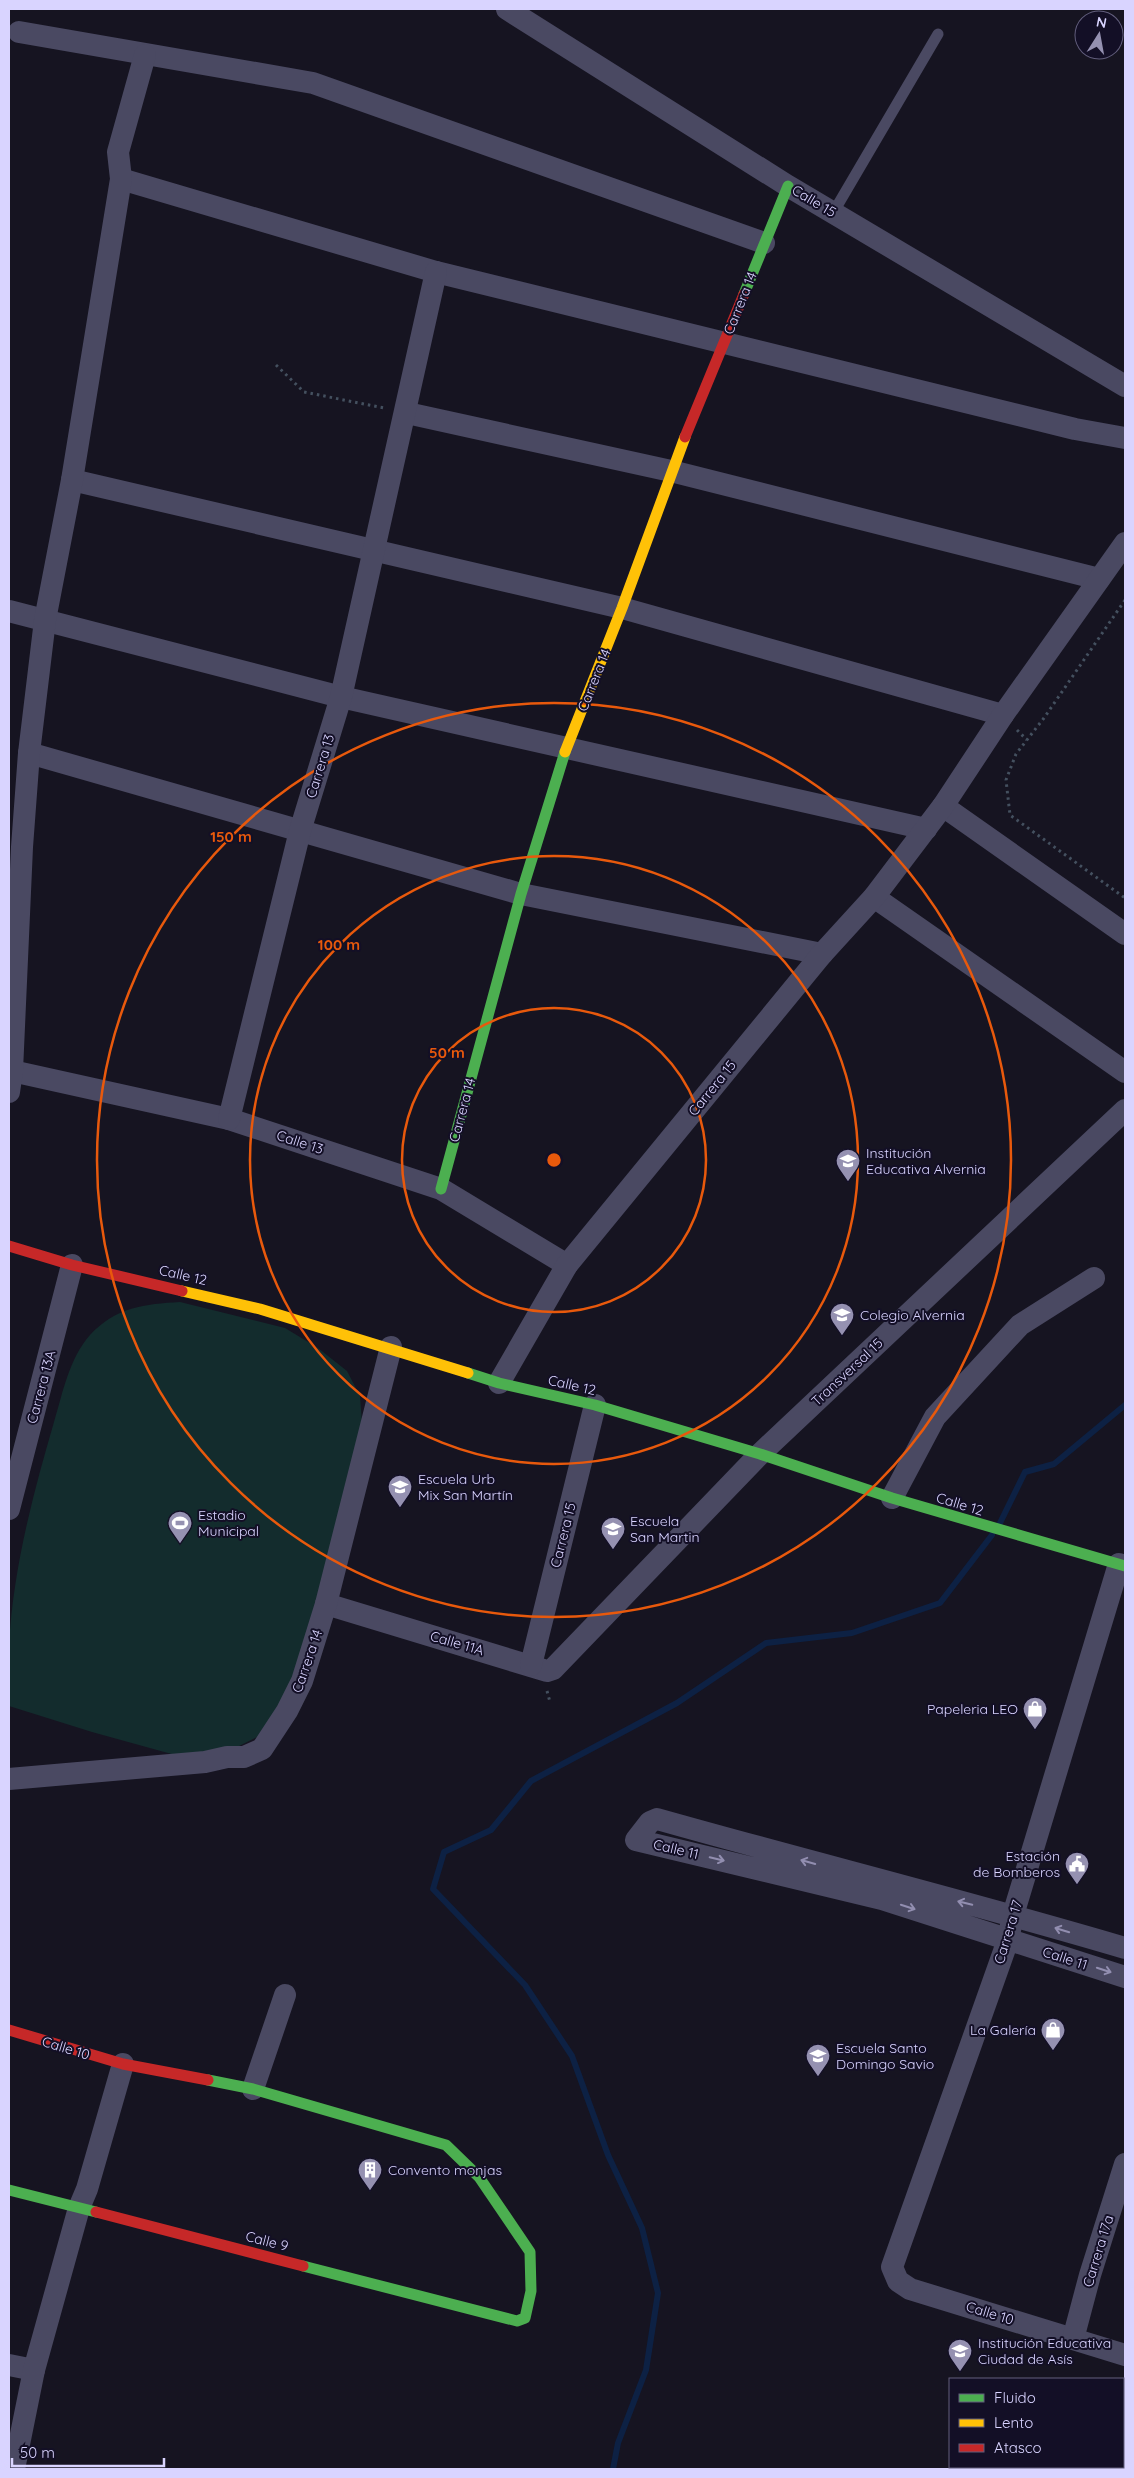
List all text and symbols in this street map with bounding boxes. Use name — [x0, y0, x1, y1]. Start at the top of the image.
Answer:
north arrow — [1074, 10, 1124, 60]
text: N — [1095, 12, 1108, 32]
street label: Calle 15 — [789, 181, 839, 221]
street label: Carrera 14 — [719, 269, 761, 337]
street label: Carrera 14 — [573, 646, 615, 714]
street label: Carrera 13 — [302, 732, 338, 800]
text: 150 m — [210, 827, 252, 846]
text: 100 m — [318, 935, 360, 954]
text: 50 m — [429, 1043, 465, 1062]
street label: Carrera 15 — [684, 1057, 740, 1119]
street label: Carrera 14 — [445, 1076, 479, 1144]
street label: Calle 13 — [274, 1126, 326, 1158]
place label: Institución Educativa Alvernia — [866, 1144, 986, 1178]
school or university icon: Institución Educativa Alvernia — [835, 1148, 861, 1182]
centre of rings — [545, 1151, 563, 1169]
street label: Calle 12 — [157, 1261, 209, 1289]
school or university icon: Colegio Alvernia — [829, 1302, 855, 1336]
place label: Colegio Alvernia — [860, 1306, 965, 1324]
street label: Transversal 15 — [807, 1334, 887, 1410]
street label: Carrera 13A — [23, 1348, 59, 1426]
street label: Calle 12 — [546, 1371, 598, 1399]
place label: Escuela Urb Mix San Martín — [418, 1470, 513, 1504]
school or university icon: Escuela Urb Mix San Martín — [387, 1474, 413, 1508]
street label: Calle 12 — [934, 1488, 986, 1520]
street label: Carrera 15 — [546, 1501, 580, 1569]
place label: Estadio Municipal — [198, 1506, 259, 1540]
sports icon: Estadio Municipal — [167, 1510, 193, 1544]
place label: Escuela San Martin — [630, 1512, 700, 1546]
school or university icon: Escuela San Martin — [600, 1516, 626, 1550]
street label: Carrera 14 — [288, 1627, 326, 1695]
street label: Calle 11A — [428, 1627, 486, 1659]
shop icon: Papeleria LEO — [1022, 1696, 1048, 1730]
place label: Papeleria LEO — [927, 1700, 1018, 1718]
street label: Calle 11 — [652, 1835, 700, 1863]
place label: Estación de Bomberos — [973, 1847, 1060, 1881]
public building icon: Estación de Bomberos — [1064, 1851, 1090, 1885]
one-way arrow — [709, 1855, 725, 1864]
one-way arrow — [801, 1856, 817, 1866]
one-way arrow — [958, 1898, 974, 1907]
street label: Carrera 17 — [990, 1898, 1026, 1966]
one-way arrow — [900, 1903, 916, 1913]
one-way arrow — [1054, 1924, 1070, 1934]
street label: Calle 11 — [1040, 1942, 1090, 1974]
one-way arrow — [1096, 1966, 1112, 1976]
shop icon: La Galería — [1040, 2017, 1066, 2051]
place label: La Galería — [970, 2021, 1036, 2039]
street label: Calle 10 — [40, 2032, 92, 2064]
place label: Escuela Santo Domingo Savio — [836, 2039, 934, 2073]
school or university icon: Escuela Santo Domingo Savio — [805, 2043, 831, 2077]
building icon: Convento monjas — [357, 2157, 383, 2191]
place label: Convento monjas — [388, 2161, 502, 2179]
street label: Carrera 17a — [1079, 2213, 1117, 2289]
street label: Calle 9 — [244, 2227, 290, 2255]
street label: Calle 10 — [964, 2297, 1016, 2329]
place label: Institución Educativa Ciudad de Asís — [978, 2334, 1111, 2368]
school or university icon: Institución Educativa Ciudad de Asís — [947, 2338, 973, 2372]
legend — [949, 2378, 1124, 2468]
text: Fluido — [994, 2388, 1036, 2407]
text: Lento — [994, 2413, 1033, 2432]
scale bar — [12, 2436, 165, 2468]
text: Atasco — [994, 2438, 1042, 2457]
text: 50 m — [20, 2443, 55, 2462]

